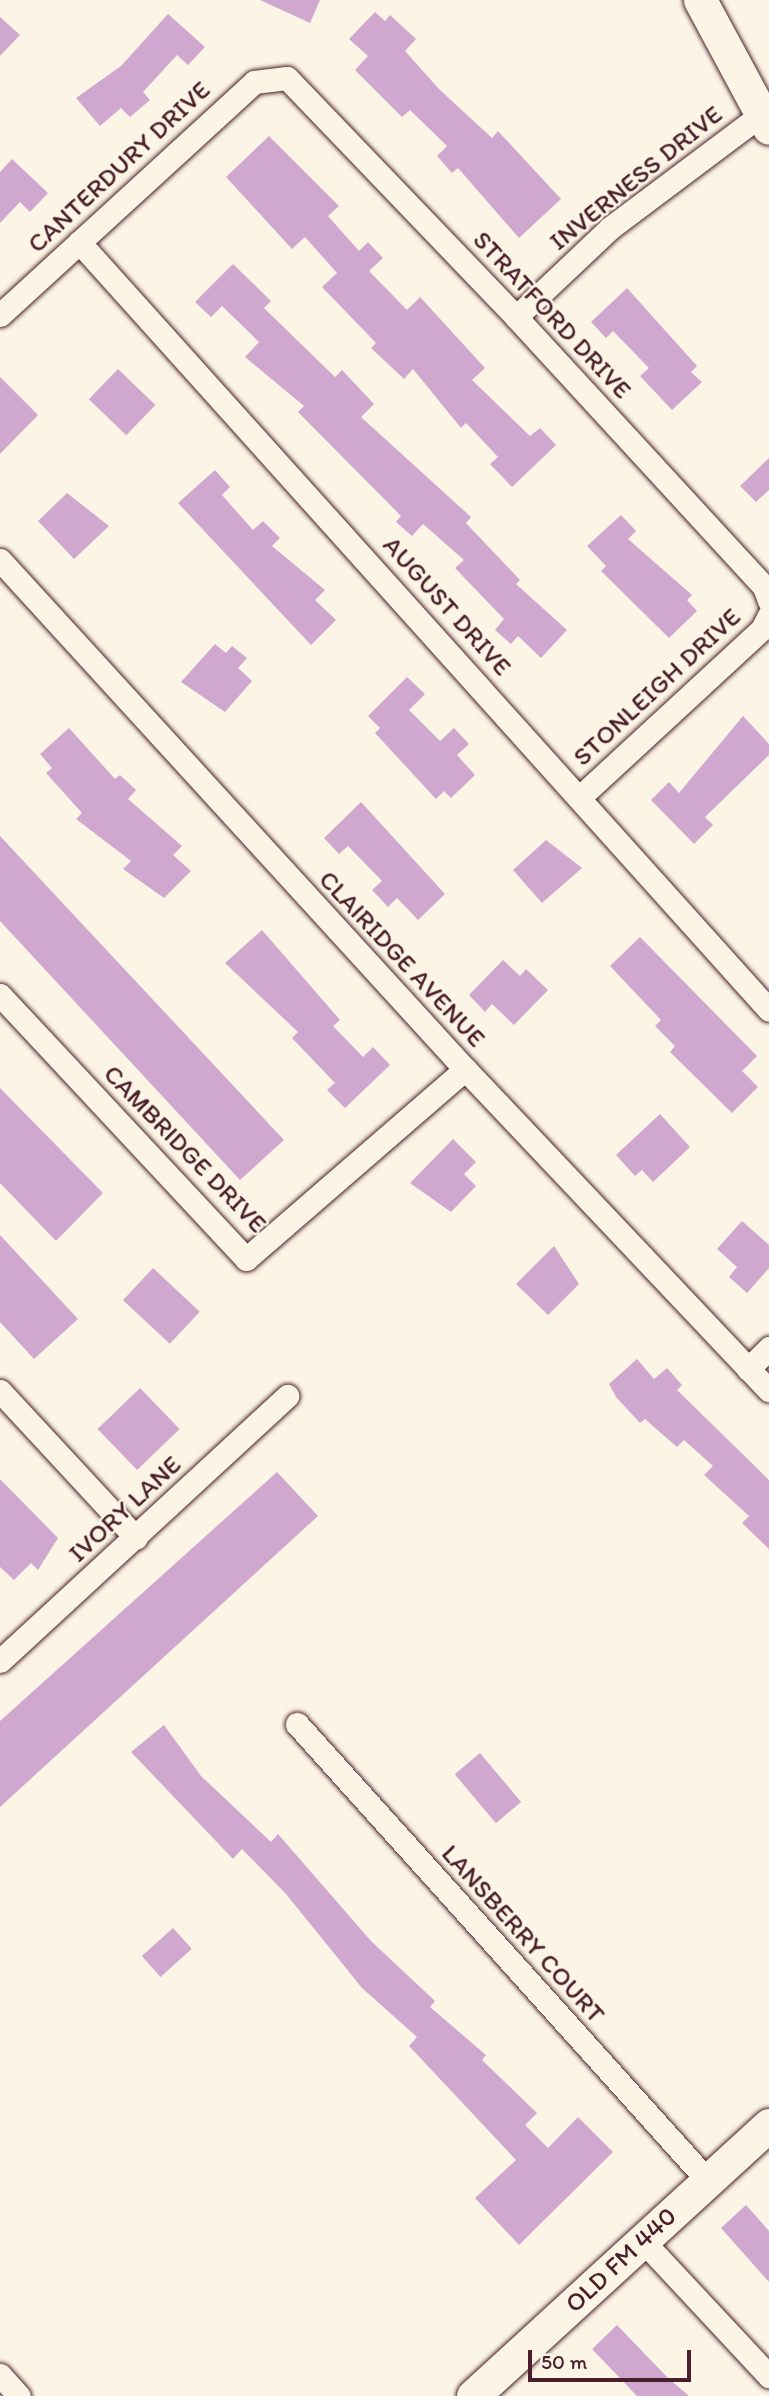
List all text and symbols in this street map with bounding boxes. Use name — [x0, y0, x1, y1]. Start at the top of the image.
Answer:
street label: CANTERDURY DRIVE — [21, 74, 217, 260]
street label: INVERNESS DRIVE — [543, 99, 729, 257]
street label: STRATFORD DRIVE — [466, 224, 638, 406]
street label: AUGUST DRIVE — [376, 530, 518, 682]
street label: STONLEIGH DRIVE — [567, 601, 747, 773]
street label: CLAIRIDGE AVENUE — [312, 865, 492, 1053]
street label: CAMBRIDGE DRIVE — [97, 1059, 273, 1239]
street label: IVORY LANE — [62, 1449, 188, 1569]
street label: LANSBERRY COURT — [435, 1838, 611, 2030]
street label: OLD FM 440 — [559, 2200, 683, 2320]
scale bar — [531, 2336, 694, 2380]
text: 50 m — [541, 2349, 587, 2374]

